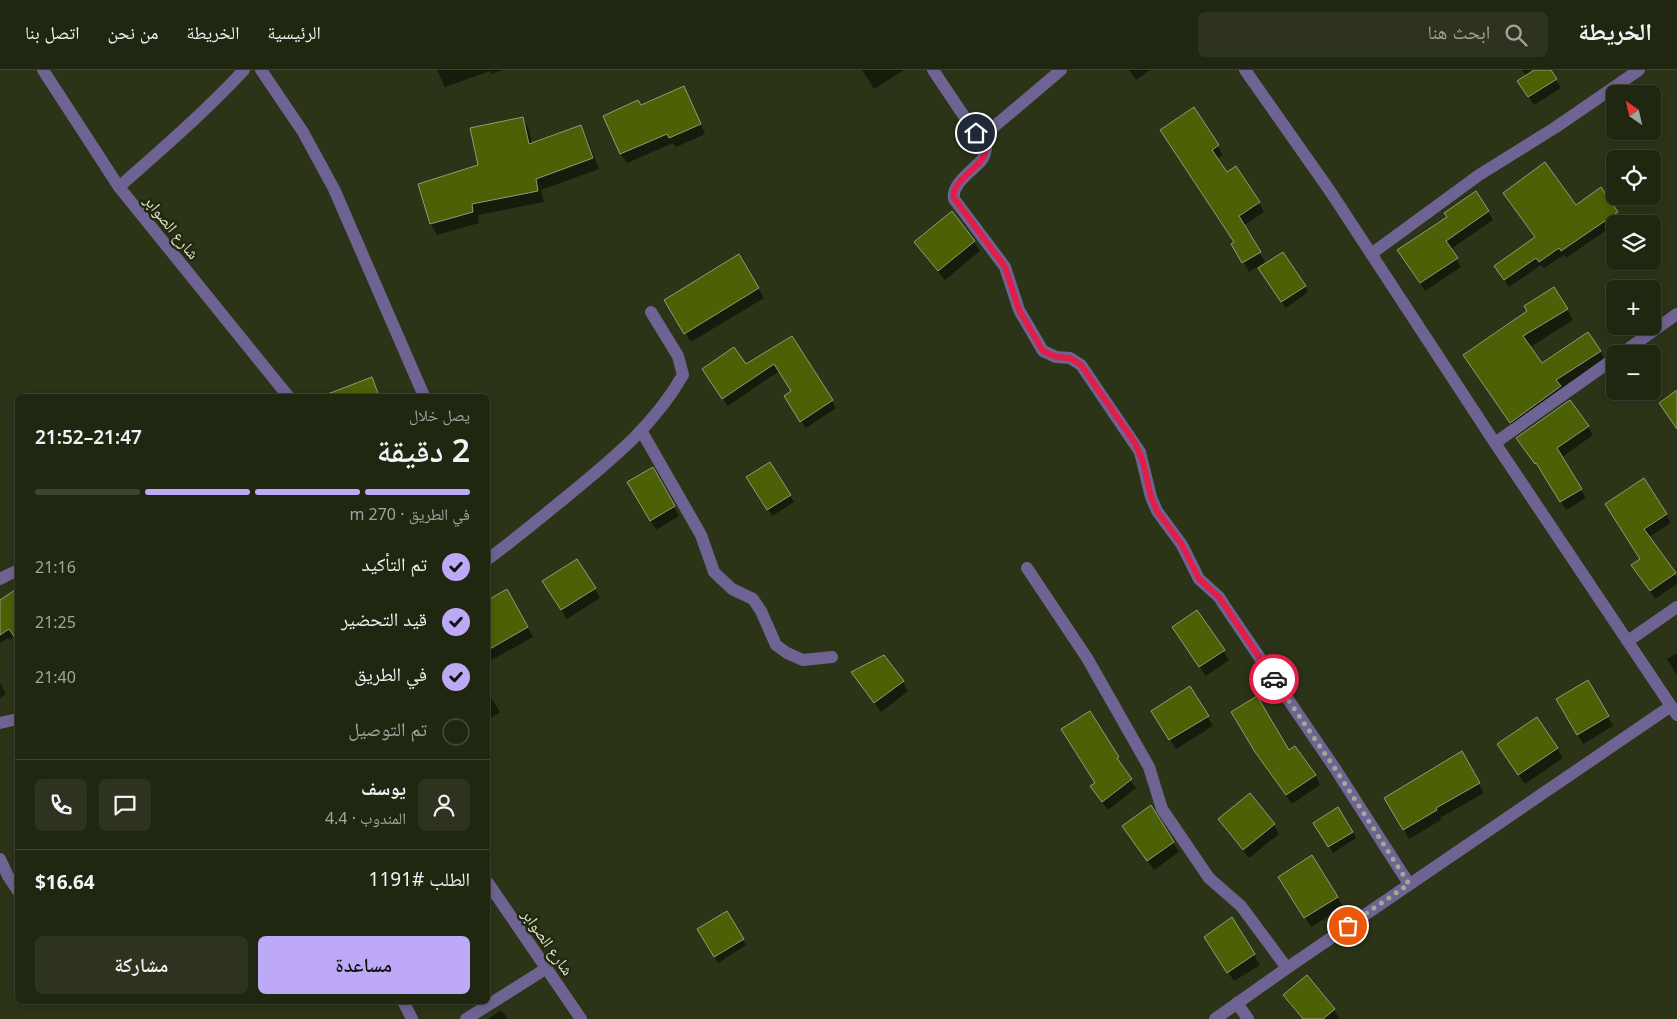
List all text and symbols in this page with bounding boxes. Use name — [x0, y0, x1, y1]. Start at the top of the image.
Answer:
search box — [1198, 12, 1548, 57]
text: الخريطة — [1578, 14, 1652, 47]
text: ابحث هنا — [1427, 19, 1490, 45]
text: اتصل بنا — [25, 20, 80, 44]
text: من نحن — [108, 20, 158, 44]
text: الخريطة — [186, 20, 239, 44]
text: الرئيسية — [267, 20, 321, 44]
icon: search — [1502, 21, 1530, 49]
north arrow — [1606, 85, 1661, 140]
map controls — [1606, 85, 1661, 400]
pin — [955, 112, 997, 154]
icon: home — [962, 119, 990, 147]
button: locate — [1606, 150, 1661, 205]
street label: شارع الصوابر — [139, 190, 205, 264]
button: layers — [1606, 215, 1661, 270]
button: + — [1606, 280, 1661, 335]
button: − — [1606, 345, 1661, 400]
text: يصل خلال — [409, 404, 470, 426]
text: 21:47–21:52 — [35, 424, 142, 450]
text: 2 دقيقة — [377, 428, 470, 471]
text: في الطريق · 270 m — [349, 503, 470, 525]
text: تم التأكيد — [362, 551, 427, 577]
icon: check — [442, 553, 470, 581]
text: 21:16 — [35, 556, 76, 578]
text: قيد التحضير — [341, 606, 427, 632]
icon: check — [442, 608, 470, 636]
text: 21:25 — [35, 611, 76, 633]
courier — [1249, 654, 1299, 704]
text: في الطريق — [354, 661, 427, 687]
icon: check — [442, 663, 470, 691]
icon: car — [1260, 665, 1288, 693]
text: 21:40 — [35, 666, 76, 688]
text: تم التوصيل — [348, 716, 427, 742]
text: يوسف — [361, 775, 406, 801]
button: phone — [35, 779, 87, 831]
button: chat — [99, 779, 151, 831]
button: person — [418, 779, 470, 831]
text: المندوب · 4.4 — [325, 807, 406, 829]
text: الطلب #1191 — [369, 866, 470, 892]
text: $16.64 — [35, 869, 95, 895]
street label: شارع الصوابر — [517, 904, 579, 980]
pin — [1327, 905, 1369, 947]
icon: bag — [1334, 912, 1362, 940]
button: مشاركة — [35, 936, 248, 994]
button: مساعدة — [258, 936, 470, 994]

